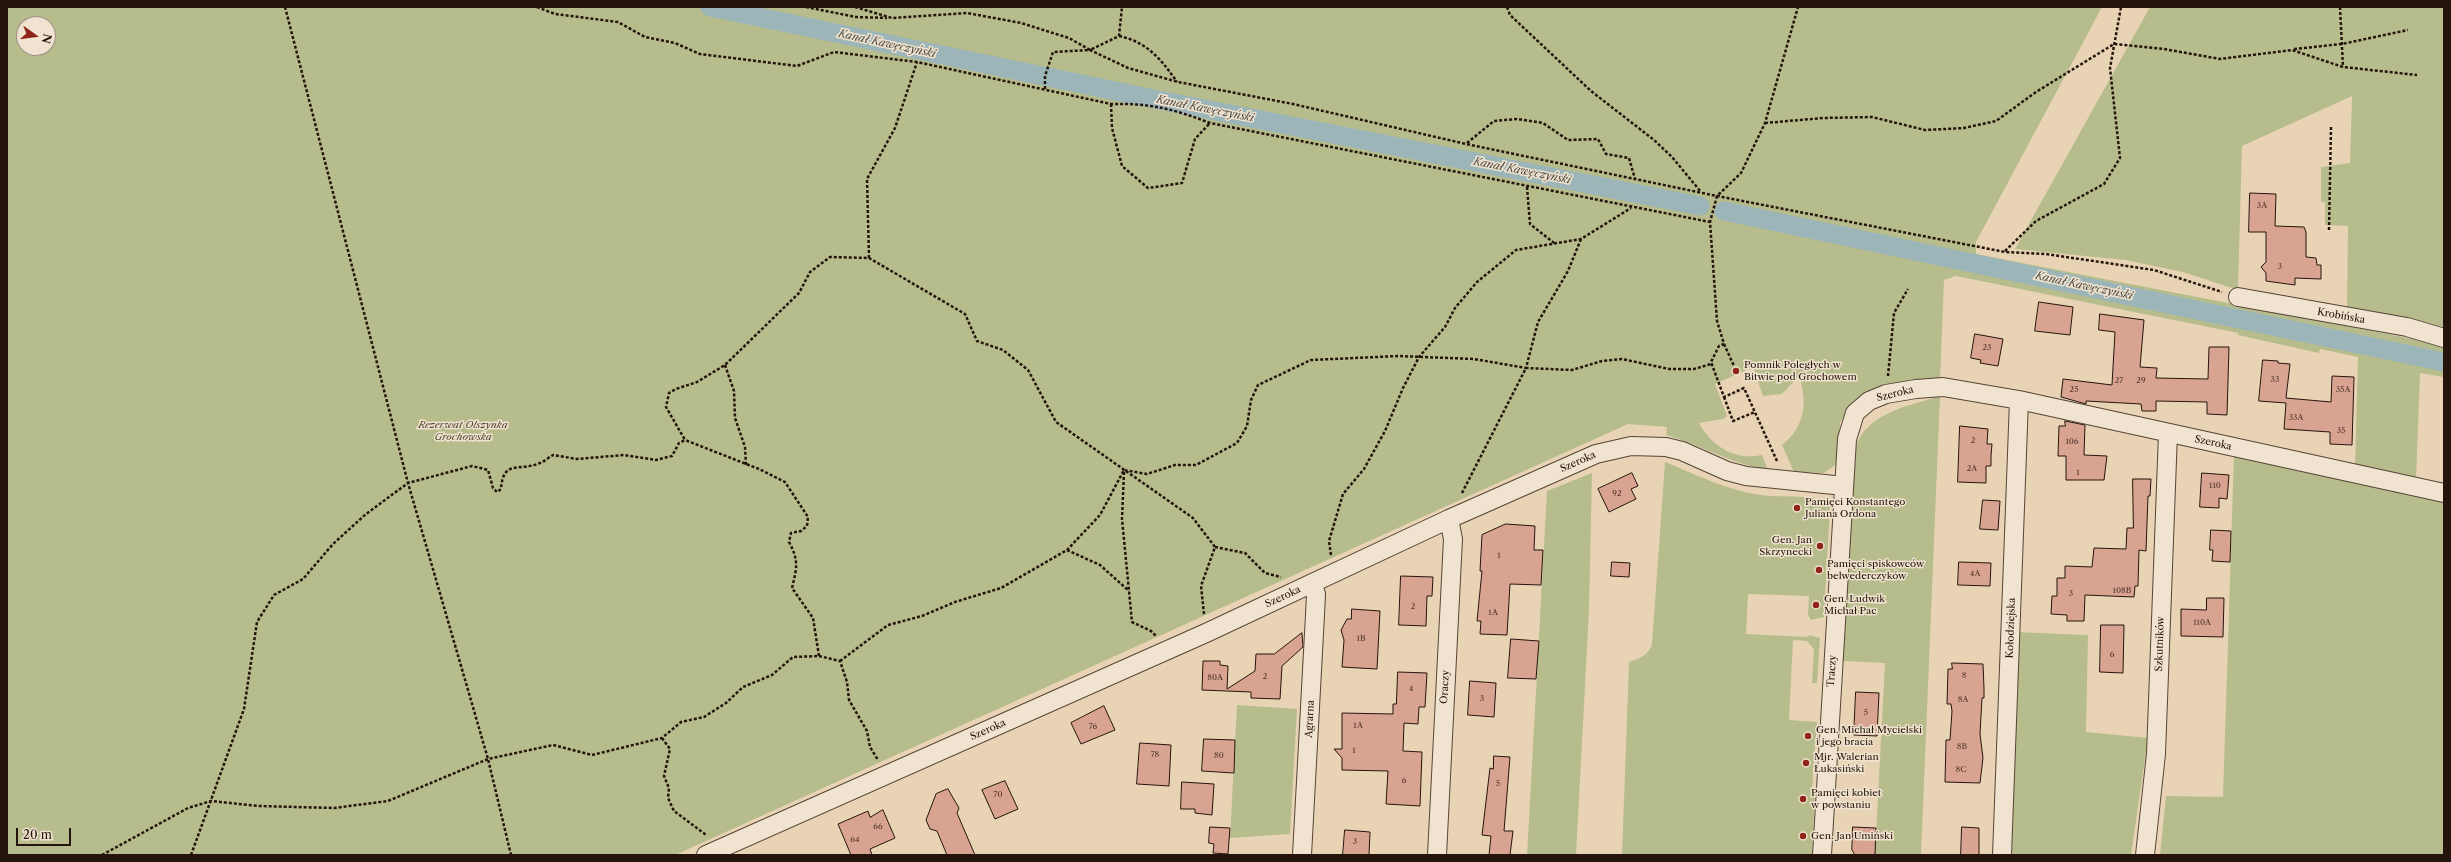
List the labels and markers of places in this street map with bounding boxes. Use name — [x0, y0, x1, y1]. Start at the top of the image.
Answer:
place label: Pomnik Poległych w Bitwie pod Grochowem — [1744, 359, 1857, 382]
marker: Pomnik Poległych w Bitwie pod Grochowem — [1731, 366, 1741, 376]
place label: Pamięci Konstantego Juliana Ordona — [1805, 496, 1905, 520]
marker: Pamięci Konstantego Juliana Ordona — [1792, 503, 1802, 513]
place label: Gen. Jan Skrzynecki — [1759, 534, 1812, 558]
marker: Gen. Jan Skrzynecki — [1815, 541, 1825, 551]
place label: Pamięci spiskowców belwederczyków — [1827, 558, 1924, 582]
marker: Pamięci spiskowców belwederczyków — [1814, 565, 1824, 575]
place label: Gen. Ludwik Michał Pac — [1824, 593, 1885, 616]
marker: Gen. Ludwik Michał Pac — [1811, 600, 1821, 610]
place label: Gen. Michał Mycielski i jego bracia — [1816, 724, 1922, 748]
marker: Gen. Michał Mycielski i jego bracia — [1803, 731, 1813, 741]
place label: Mjr. Walerian Łukasiński — [1814, 751, 1879, 774]
marker: Mjr. Walerian Łukasiński — [1801, 758, 1811, 768]
place label: Pamięci kobiet w powstaniu — [1811, 787, 1881, 810]
marker: Pamięci kobiet w powstaniu — [1798, 794, 1808, 804]
place label: Gen. Jan Umiński — [1811, 830, 1893, 842]
marker: Gen. Jan Umiński — [1798, 831, 1808, 841]

